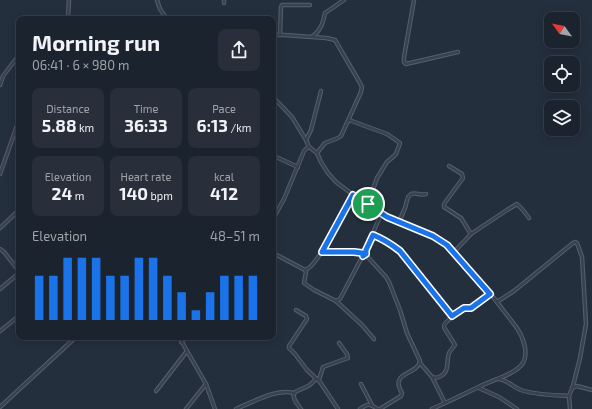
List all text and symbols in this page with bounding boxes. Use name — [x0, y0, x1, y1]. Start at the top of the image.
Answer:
north arrow — [544, 12, 580, 48]
map controls — [544, 12, 580, 136]
text: Morning run — [32, 29, 160, 55]
button: share — [218, 29, 260, 71]
button: locate — [544, 56, 580, 92]
text: 06:41 · 6 × 980 m — [32, 57, 129, 73]
button: layers — [544, 100, 580, 136]
text: Distance — [46, 102, 90, 115]
text: Time — [134, 102, 158, 115]
text: Pace — [212, 102, 236, 115]
text: 5.88 — [42, 115, 77, 135]
text: 36:33 — [124, 115, 168, 135]
text: 6:13 — [197, 115, 228, 135]
text: km — [77, 121, 94, 134]
text: /km — [228, 121, 251, 134]
text: Elevation — [45, 170, 91, 183]
text: Heart rate — [121, 170, 171, 183]
text: kcal — [214, 170, 234, 183]
text: 24 — [52, 183, 72, 203]
text: 140 — [119, 183, 148, 203]
text: 412 — [210, 183, 238, 203]
pin — [351, 187, 385, 221]
text: m — [72, 189, 84, 202]
text: bpm — [148, 189, 173, 202]
icon: arrive — [357, 193, 379, 215]
text: Elevation — [32, 228, 87, 244]
text: 48–51 m — [210, 228, 260, 244]

